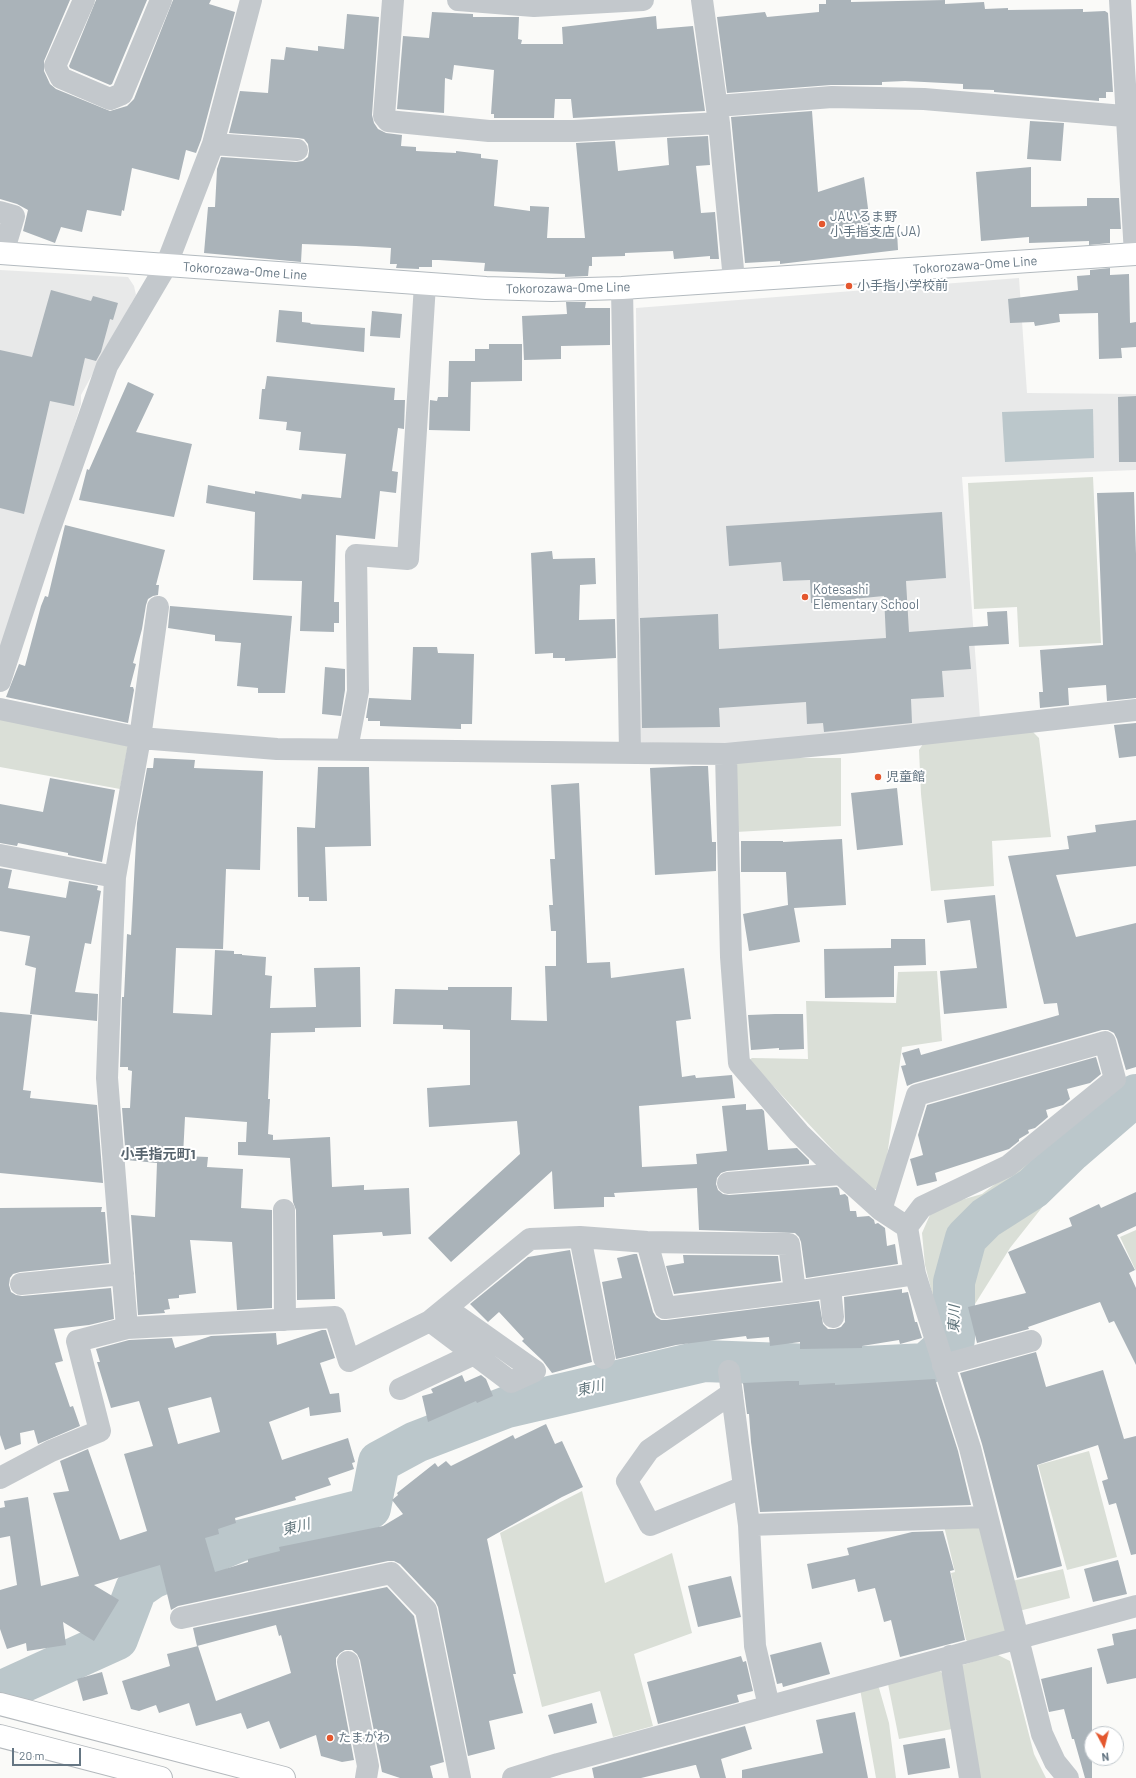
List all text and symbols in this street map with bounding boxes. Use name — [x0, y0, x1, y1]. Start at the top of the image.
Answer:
place label: JAいるま野 小手指支店 (JA) — [830, 209, 920, 240]
marker: JAいるま野 小手指支店 (JA) — [817, 219, 827, 229]
street label: Tokorozawa-Ome Line — [912, 253, 1038, 277]
street label: Tokorozawa-Ome Line — [182, 259, 308, 283]
place label: 小手指小学校前 — [857, 278, 948, 294]
street label: Tokorozawa-Ome Line — [505, 279, 631, 297]
marker: 小手指小学校前 — [844, 281, 854, 291]
place label: Kotesashi Elementary School — [813, 582, 919, 613]
marker: Kotesashi Elementary School — [800, 592, 810, 602]
place label: 児童館 — [886, 769, 925, 785]
marker: 児童館 — [873, 772, 883, 782]
district label: 小手指元町1 — [121, 1146, 195, 1162]
water label: 東川 — [945, 1305, 963, 1333]
water label: 東川 — [574, 1377, 606, 1399]
water label: 東川 — [280, 1515, 312, 1539]
north arrow — [1084, 1726, 1124, 1766]
place label: たまがわ — [338, 1730, 390, 1746]
marker: たまがわ — [325, 1733, 335, 1743]
scale bar — [14, 1740, 83, 1766]
text: 20 m — [19, 1748, 45, 1762]
text: N — [1101, 1751, 1110, 1764]

